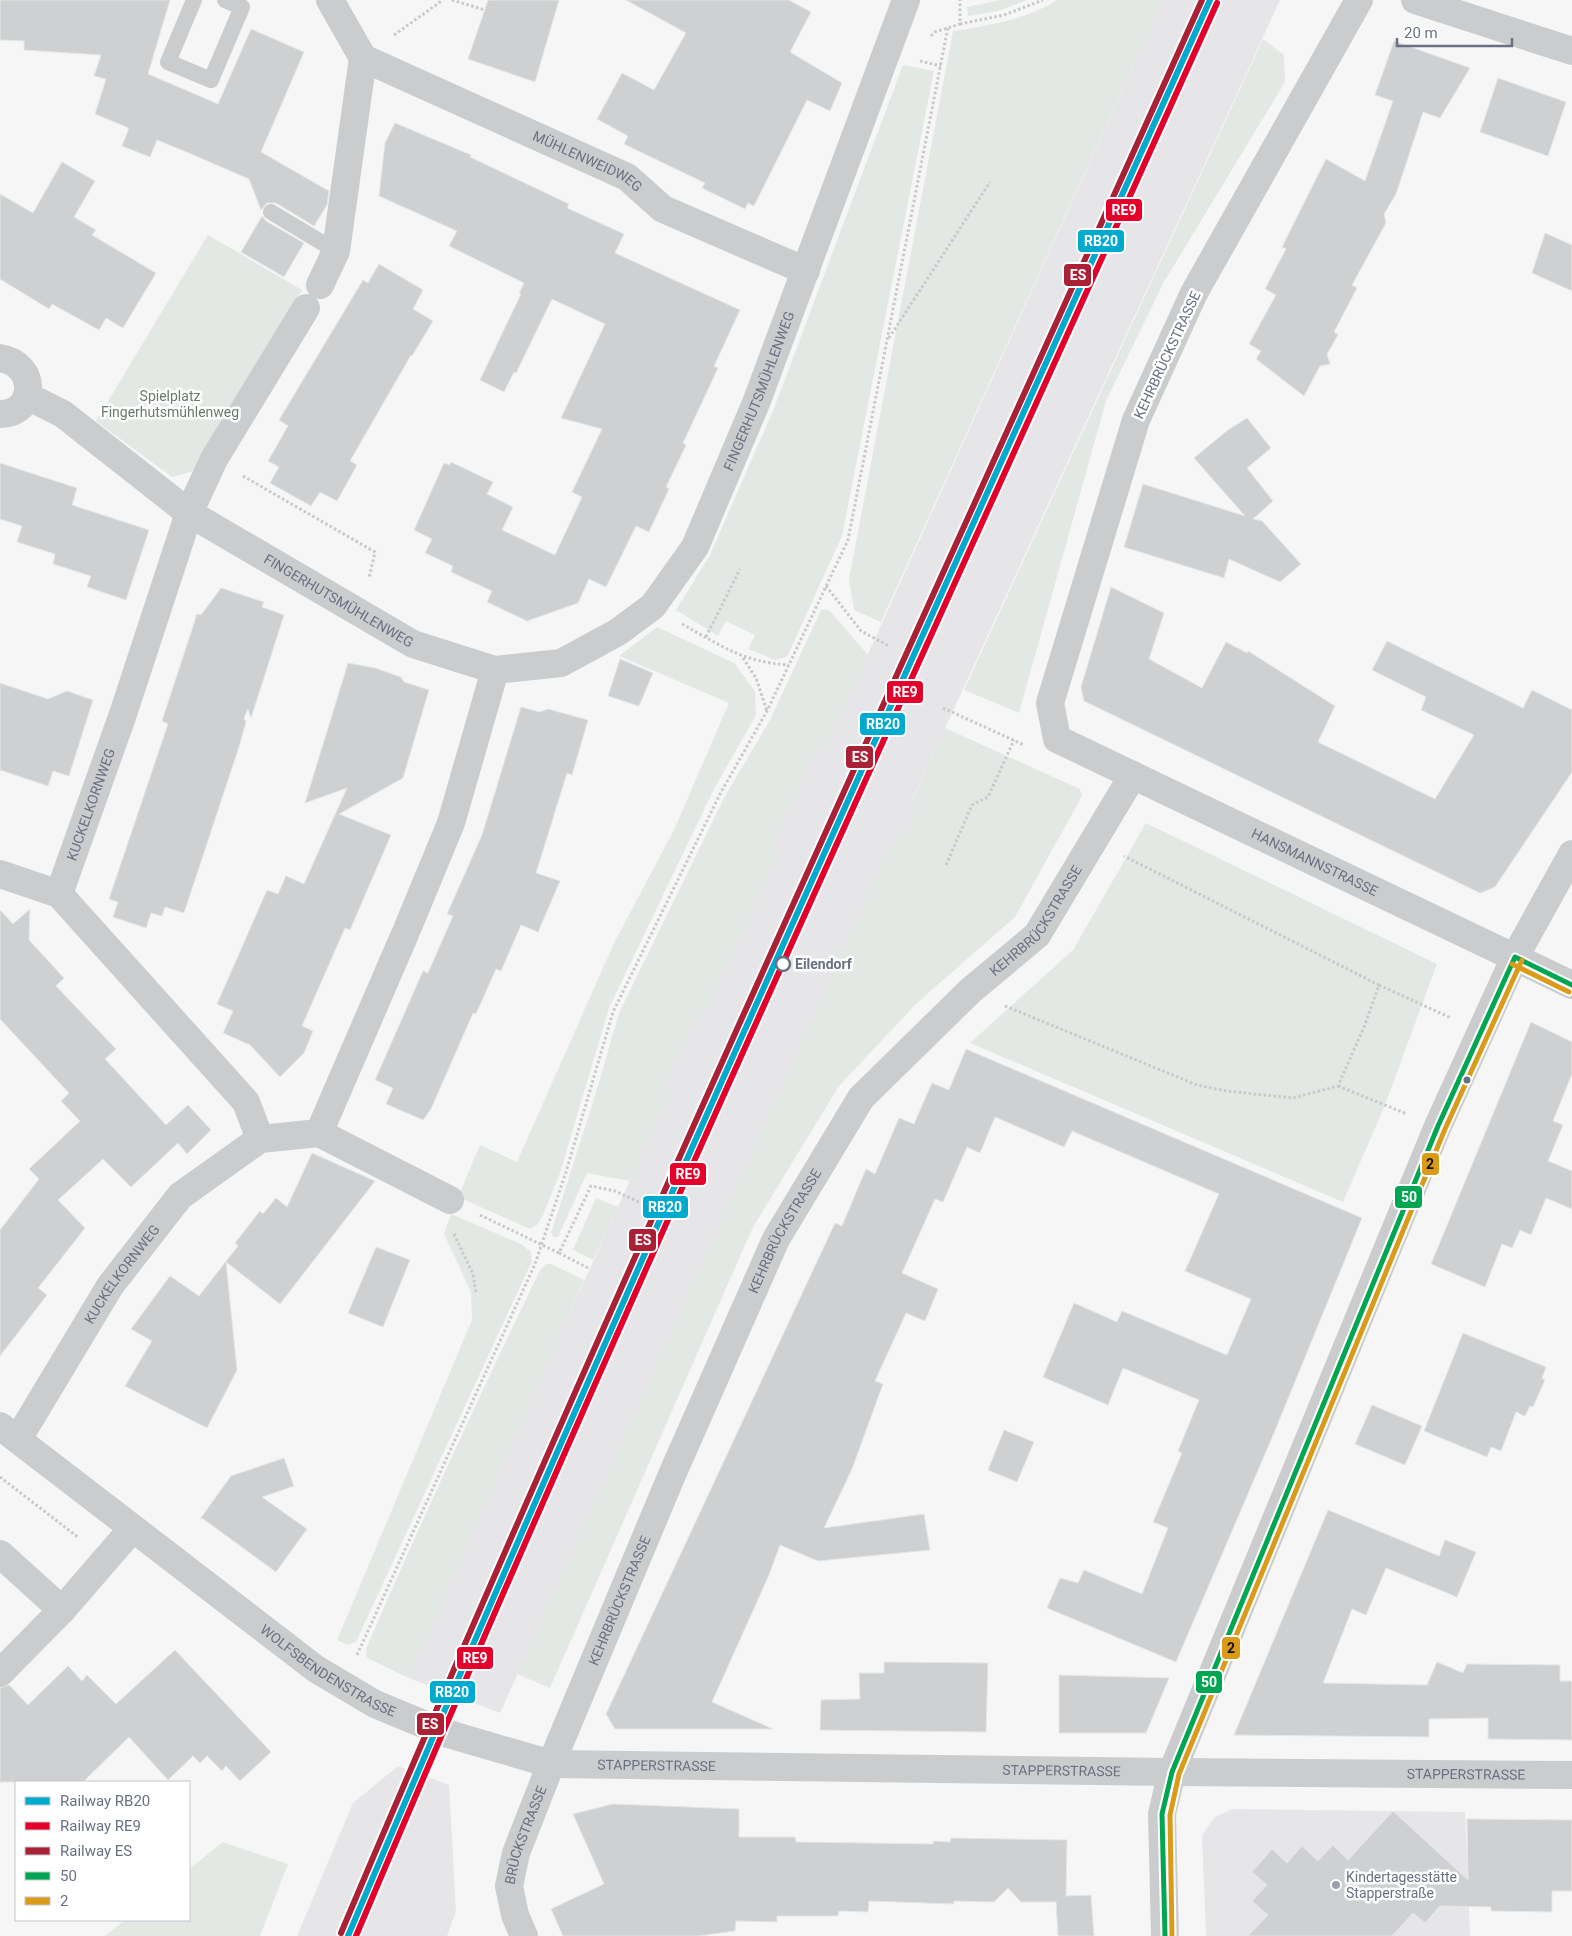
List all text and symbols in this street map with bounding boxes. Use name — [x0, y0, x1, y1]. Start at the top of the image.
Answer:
scale bar — [1397, 15, 1512, 47]
text: 20 m — [1404, 24, 1438, 42]
street label: MÜHLENWEIDWEG — [530, 128, 646, 195]
line badge: RE9 — [1105, 198, 1143, 222]
text: RE9 — [1112, 202, 1136, 218]
line badge: RB20 — [1077, 229, 1125, 253]
text: RB20 — [1084, 233, 1118, 249]
line badge: ES — [1063, 263, 1092, 287]
text: ES — [1070, 267, 1087, 283]
street label: KEHRBRÜCKSTRASSE — [1130, 289, 1204, 421]
street label: FINGERHUTSMÜHLENWEG — [720, 309, 797, 473]
park label: Spielplatz Fingerhutsmühlenweg — [101, 388, 239, 420]
street label: FINGERHUTSMÜHLENWEG — [261, 551, 416, 650]
line badge: RE9 — [886, 680, 924, 704]
text: RE9 — [893, 684, 917, 700]
line badge: RB20 — [859, 712, 906, 736]
text: RB20 — [866, 716, 900, 732]
line badge: ES — [845, 745, 874, 769]
street label: KUCKELKORNWEG — [64, 746, 118, 863]
text: ES — [852, 749, 869, 765]
street label: HANSMANNSTRASSE — [1249, 825, 1381, 899]
street label: KEHRBRÜCKSTRASSE — [986, 863, 1085, 979]
marker: Eilendorf — [775, 956, 791, 972]
place label: Eilendorf — [795, 956, 853, 972]
unlabelled marker — [1462, 1075, 1472, 1085]
line badge: 2 — [1421, 1152, 1440, 1176]
text: 2 — [1426, 1156, 1434, 1172]
line badge: RE9 — [669, 1162, 707, 1186]
text: RE9 — [676, 1166, 700, 1182]
street label: KEHRBRÜCKSTRASSE — [745, 1166, 824, 1296]
line badge: 50 — [1394, 1185, 1423, 1209]
text: 50 — [1401, 1189, 1417, 1205]
line badge: RB20 — [642, 1195, 689, 1219]
text: RB20 — [648, 1199, 682, 1215]
street label: KUCKELKORNWEG — [81, 1221, 163, 1327]
line badge: ES — [628, 1228, 657, 1252]
text: ES — [635, 1232, 652, 1248]
street label: KEHRBRÜCKSTRASSE — [585, 1533, 654, 1668]
street label: WOLFSBENDENSTRASSE — [257, 1621, 398, 1720]
line badge: 2 — [1221, 1636, 1241, 1660]
text: 2 — [1227, 1640, 1235, 1656]
line badge: RE9 — [456, 1646, 494, 1670]
text: RE9 — [463, 1650, 487, 1666]
line badge: 50 — [1195, 1670, 1223, 1694]
text: 50 — [1201, 1674, 1217, 1690]
line badge: RB20 — [429, 1680, 476, 1704]
text: RB20 — [435, 1684, 469, 1700]
line badge: ES — [416, 1712, 445, 1736]
text: ES — [422, 1716, 439, 1732]
street label: STAPPERSTRASSE — [597, 1757, 716, 1774]
street label: STAPPERSTRASSE — [1002, 1762, 1121, 1779]
street label: STAPPERSTRASSE — [1407, 1766, 1525, 1783]
legend — [15, 1781, 190, 1921]
street label: BRÜCKSTRASSE — [502, 1783, 550, 1886]
text: Railway RB20 — [60, 1792, 150, 1810]
text: Railway RE9 — [60, 1817, 141, 1835]
text: Railway ES — [60, 1842, 132, 1860]
text: 50 — [60, 1867, 77, 1885]
place label: Kindertagesstätte Stapperstraße — [1346, 1869, 1457, 1901]
marker: Kindertagesstätte Stapperstraße — [1330, 1879, 1342, 1891]
text: 2 — [60, 1892, 68, 1910]

